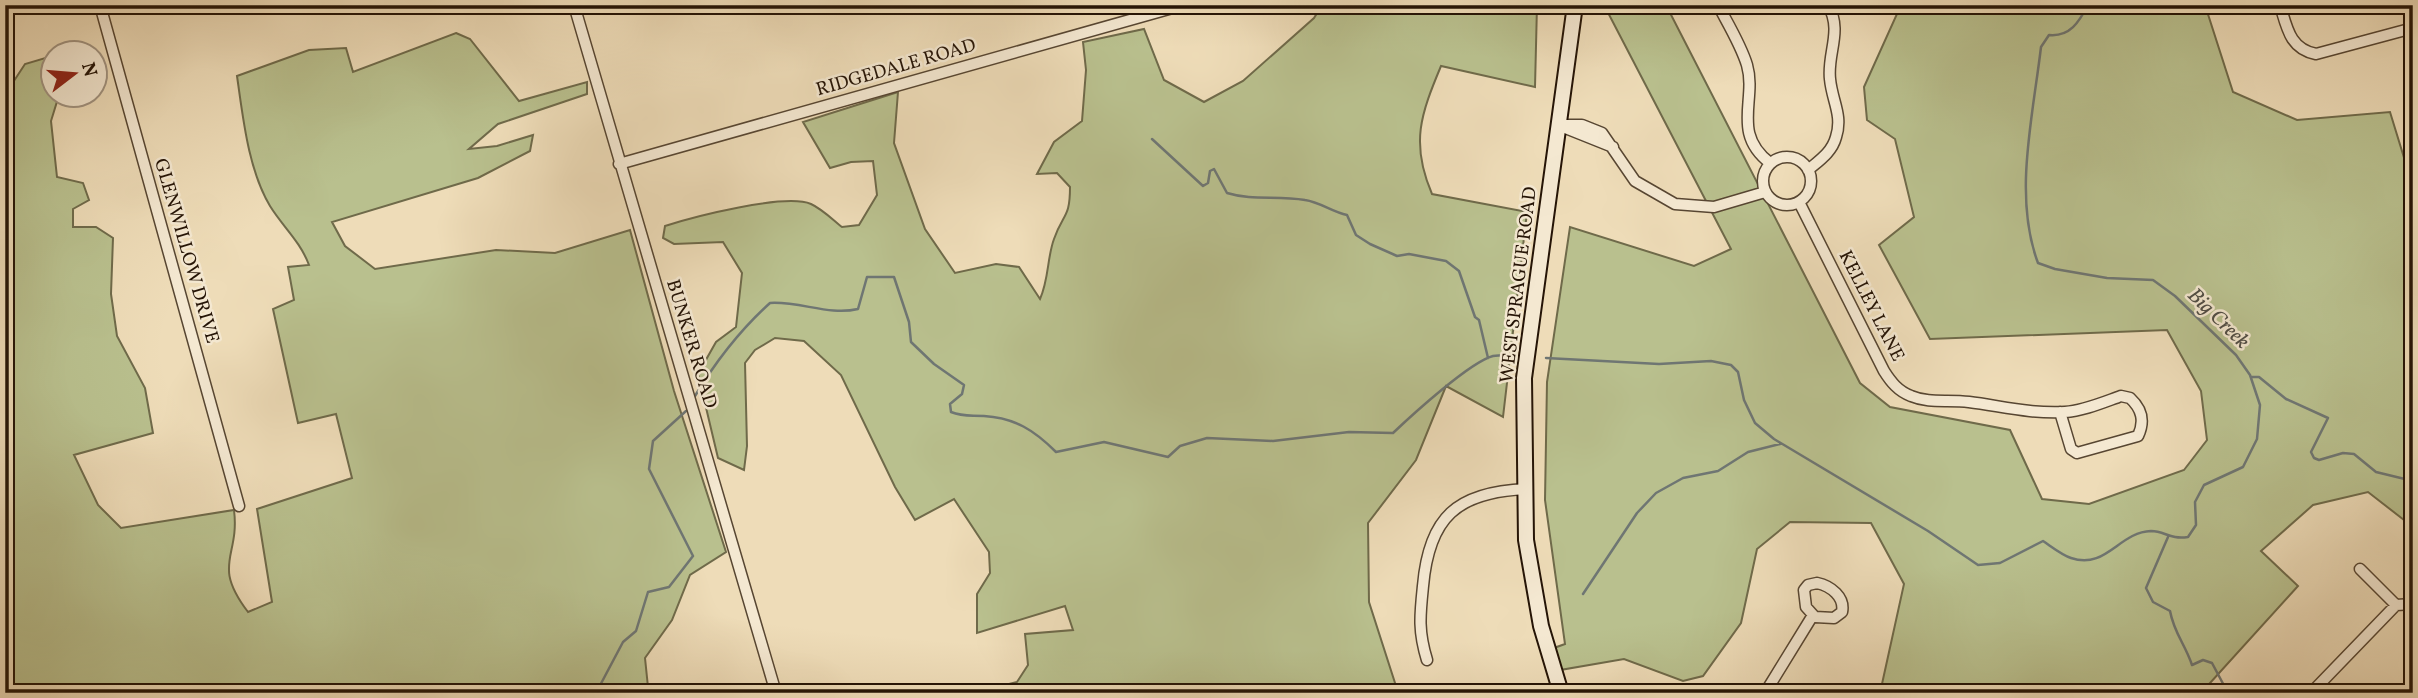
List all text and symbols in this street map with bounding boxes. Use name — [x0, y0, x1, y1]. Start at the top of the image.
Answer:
street label: RIDGEDALE ROAD — [813, 33, 979, 103]
north arrow — [38, 38, 108, 108]
text: N — [74, 60, 103, 80]
street label: GLENWILLOW DRIVE — [147, 156, 225, 346]
street label: WEST SPRAGUE ROAD — [1494, 185, 1544, 385]
street label: KELLEY LANE — [1832, 246, 1910, 366]
street label: BUNKER ROAD — [659, 276, 723, 412]
water label: Big Creek — [2180, 282, 2256, 356]

